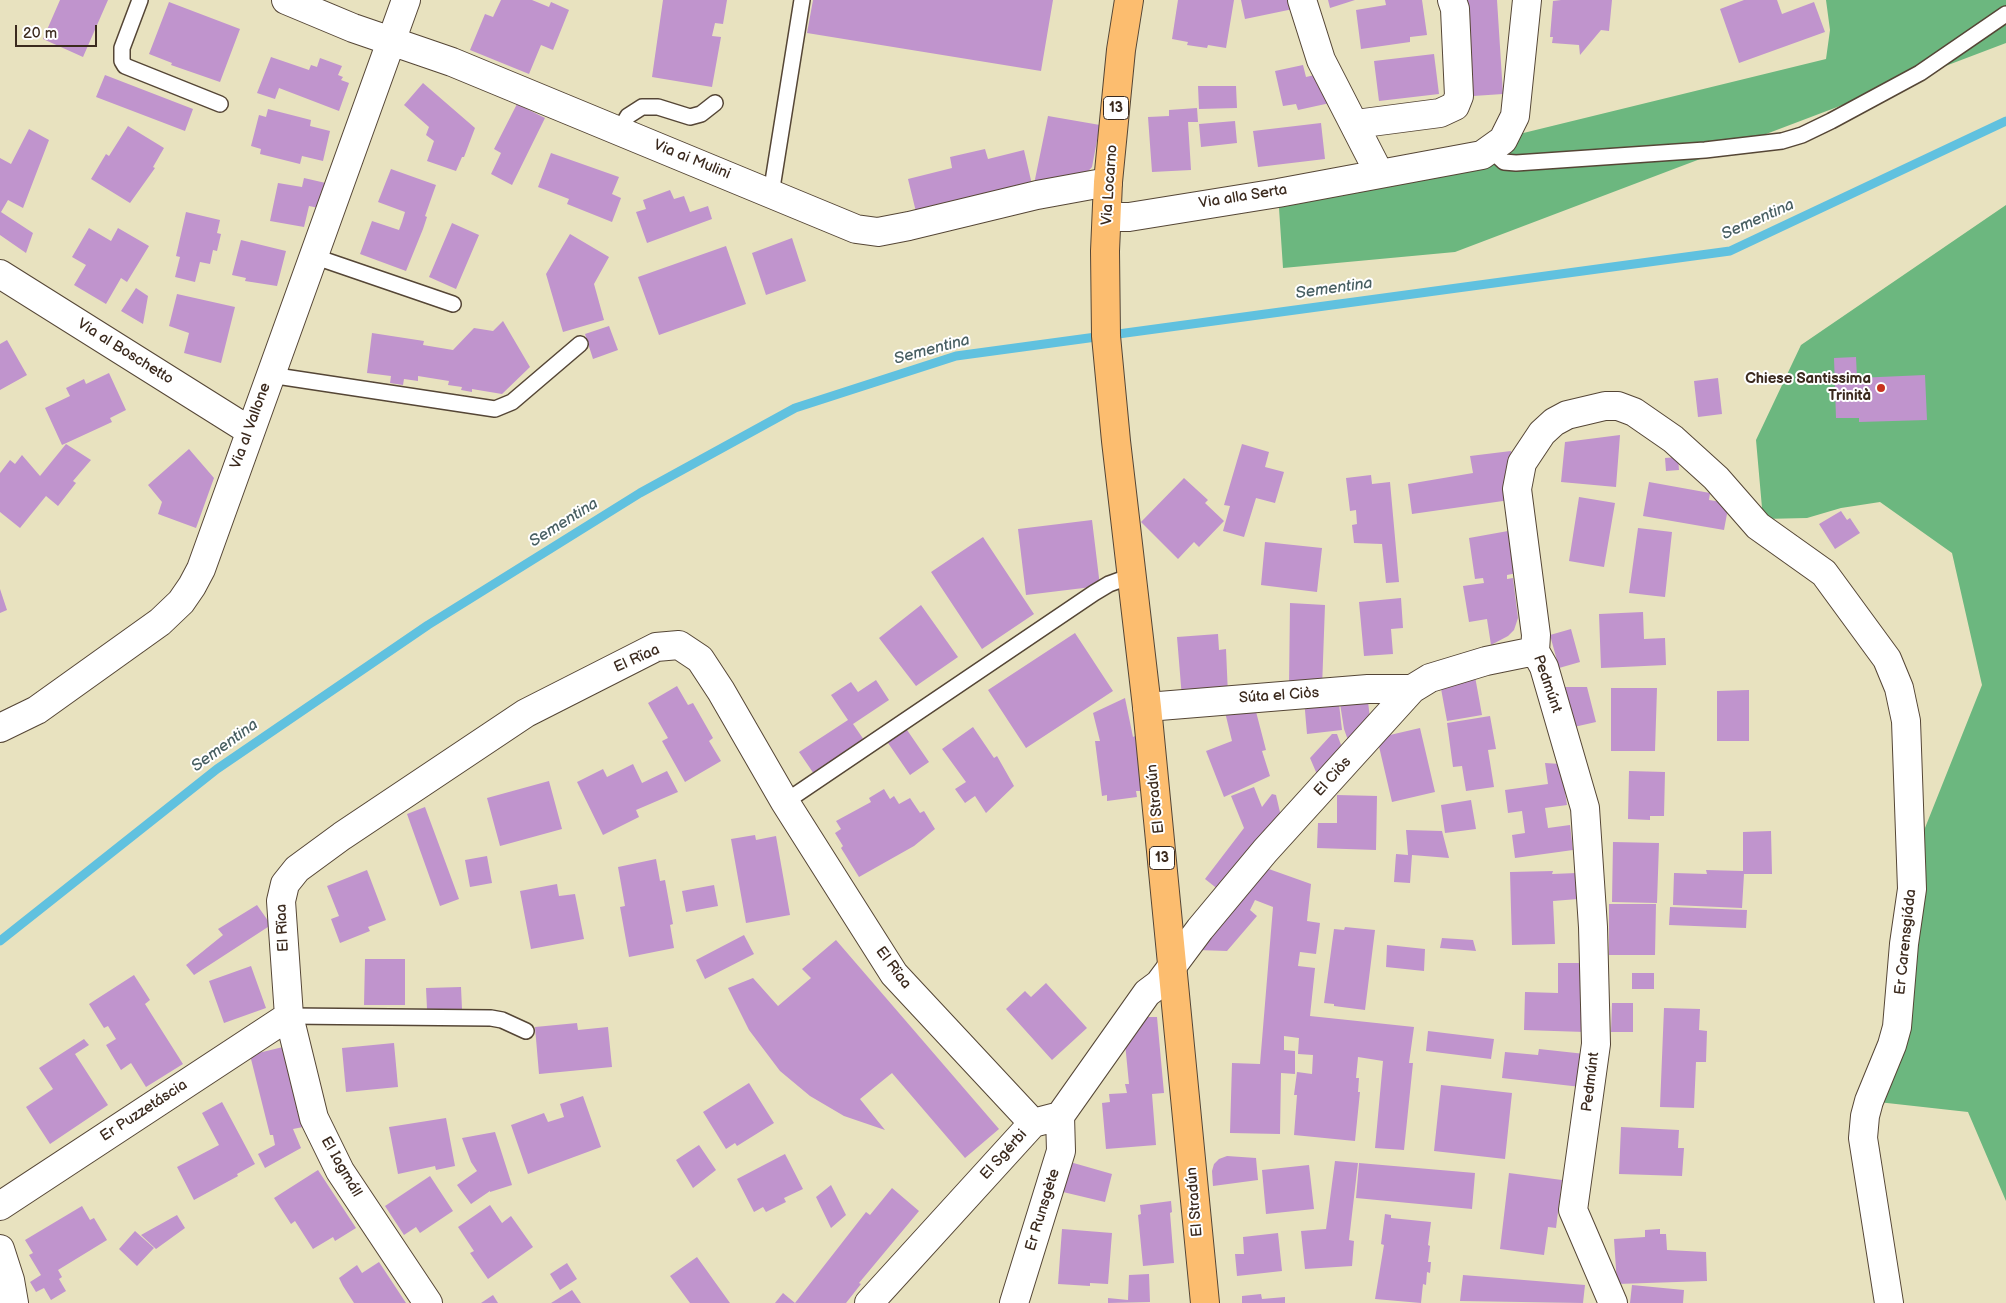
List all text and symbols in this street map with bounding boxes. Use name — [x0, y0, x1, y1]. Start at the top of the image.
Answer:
scale bar — [18, 15, 100, 47]
text: 20 m — [23, 24, 57, 43]
road number: 13 — [1104, 96, 1128, 120]
street label: Via ai Mulini — [651, 136, 733, 184]
street label: Via Locarno — [1098, 144, 1122, 226]
street label: Via alla Serta — [1198, 181, 1288, 213]
water label: Sementina — [1719, 195, 1797, 245]
water label: Sementina — [1294, 274, 1374, 304]
street label: Via al Boschetto — [74, 315, 176, 389]
water label: Sementina — [892, 331, 972, 369]
place label: Chiese Santissima Trinità — [1745, 370, 1871, 405]
street label: Via al Vallone — [227, 381, 275, 471]
marker: Chiese Santissima Trinità — [1875, 382, 1887, 394]
water label: Sementina — [526, 494, 602, 552]
street label: El Rïaa — [611, 641, 663, 677]
street label: Pedmúnt — [1529, 653, 1565, 715]
street label: Súta el Ciòs — [1238, 684, 1320, 708]
water label: Sementina — [188, 715, 262, 777]
street label: El Ciòs — [1311, 753, 1355, 801]
street label: El Stradún — [1143, 763, 1169, 835]
road number: 13 — [1150, 846, 1174, 870]
street label: Er Carensgiáda — [1892, 888, 1920, 996]
street label: El Rïaa — [273, 903, 293, 953]
street label: El Rïaa — [871, 943, 915, 993]
street label: Pedmúnt — [1578, 1051, 1604, 1113]
street label: Er Puzzetáscia — [97, 1076, 191, 1146]
street label: El Sgérbi — [977, 1126, 1031, 1184]
street label: El Iagmáll — [317, 1134, 365, 1200]
street label: El Stradún — [1183, 1166, 1207, 1238]
street label: Er Runsgète — [1022, 1167, 1064, 1253]

